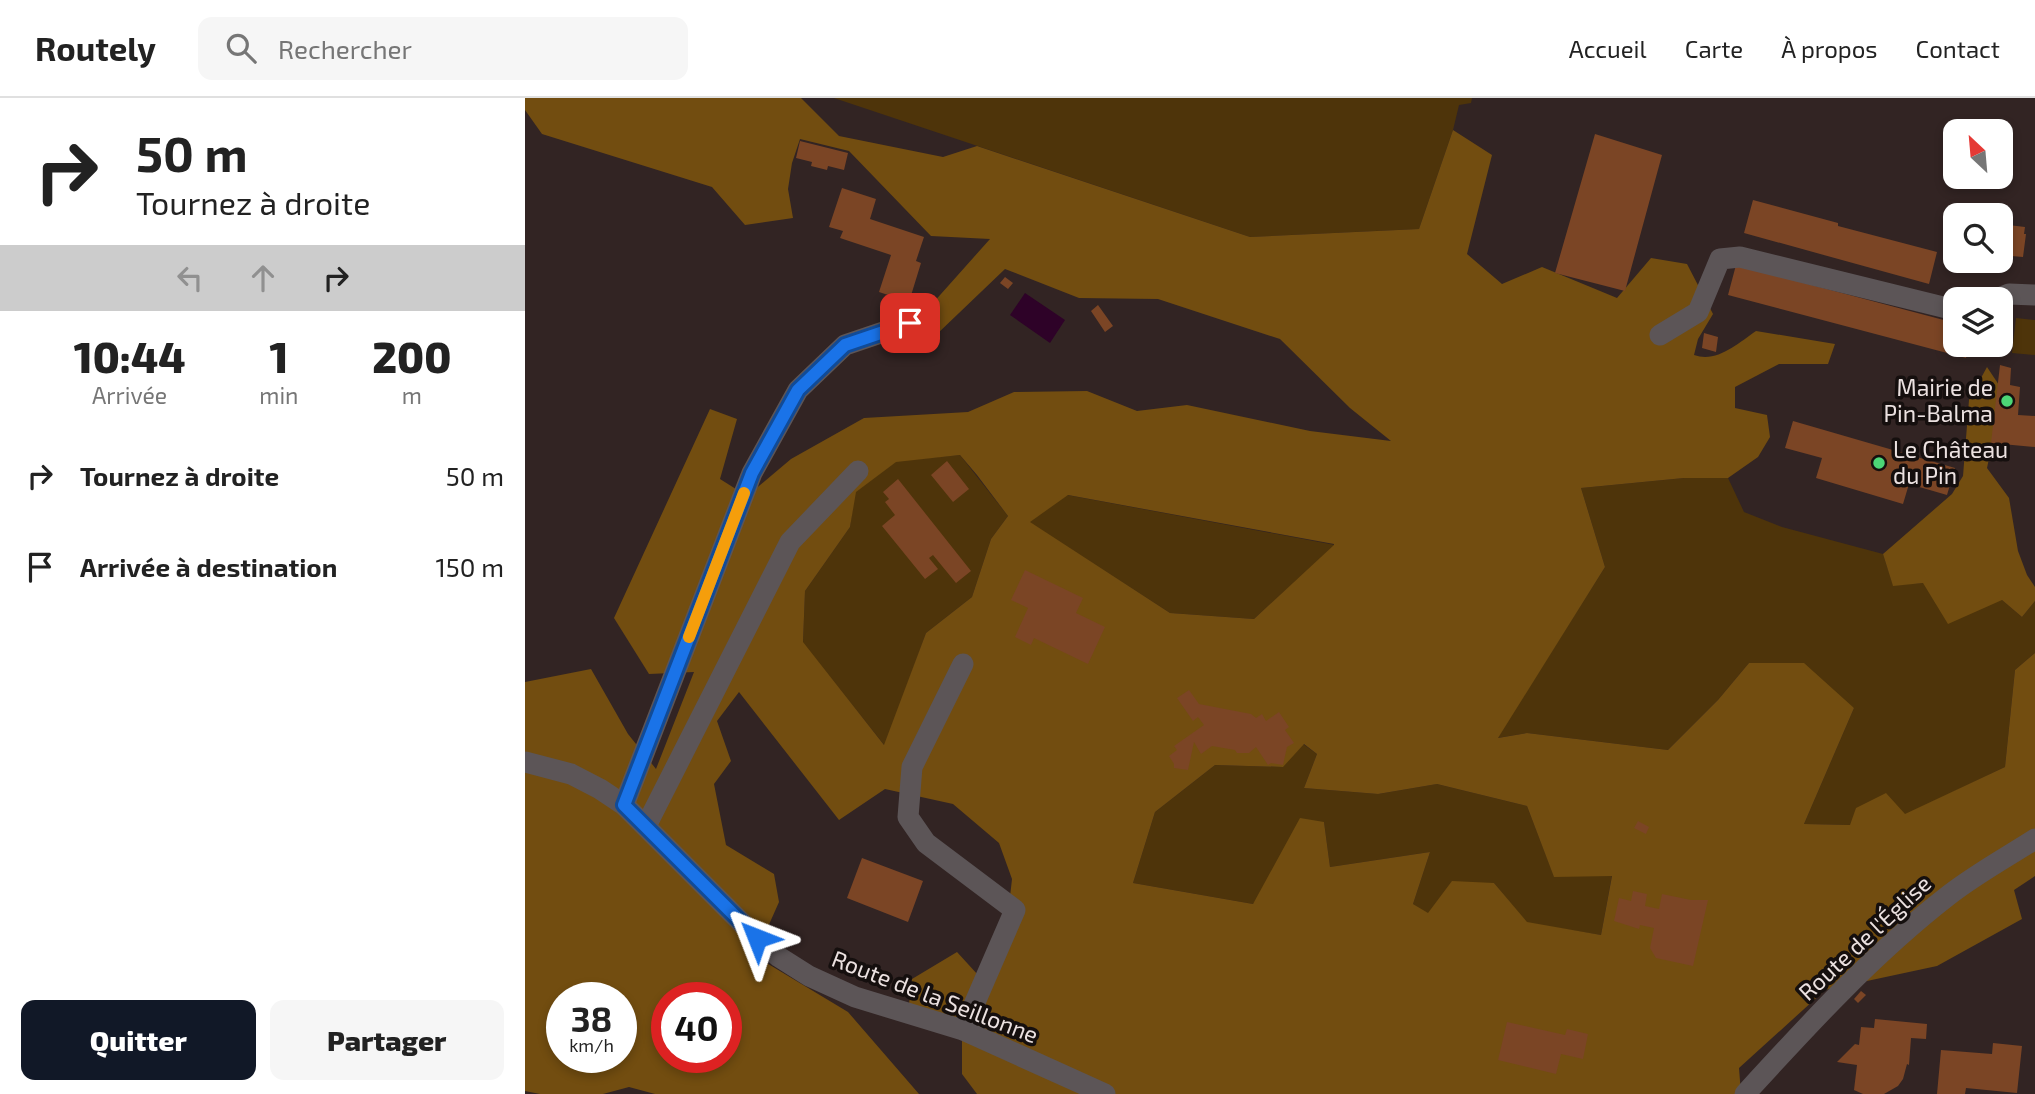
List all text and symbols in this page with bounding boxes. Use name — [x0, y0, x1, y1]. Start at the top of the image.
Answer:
search box — [198, 17, 688, 80]
text: Routely — [35, 28, 156, 68]
icon: search — [222, 29, 260, 67]
text: Rechercher — [278, 33, 412, 64]
text: Accueil — [1569, 34, 1647, 63]
text: Carte — [1685, 34, 1743, 63]
text: À propos — [1781, 34, 1878, 63]
text: Contact — [1916, 34, 2000, 63]
north arrow — [1943, 119, 2013, 189]
map controls — [1943, 119, 2013, 357]
text: 50 m — [136, 123, 248, 182]
icon: right — [21, 126, 112, 217]
text: Tournez à droite — [136, 183, 370, 221]
button: search — [1943, 203, 2013, 273]
icon: left — [171, 259, 209, 297]
icon: ahead — [244, 259, 282, 297]
icon: right — [317, 259, 355, 297]
button: layers — [1943, 287, 2013, 357]
pin — [880, 293, 940, 353]
icon: arrive — [891, 304, 929, 342]
text: 10:44 — [74, 331, 186, 381]
text: 1 — [269, 331, 288, 381]
text: 200 — [372, 331, 451, 381]
place label: Mairie de Pin-Balma — [1884, 373, 1993, 427]
text: Arrivée — [92, 381, 167, 409]
text: min — [259, 381, 298, 409]
text: m — [402, 381, 422, 409]
marker: Mairie de Pin-Balma — [1999, 393, 2015, 409]
place label: Le Château du Pin — [1893, 435, 2008, 489]
marker: Le Château du Pin — [1871, 455, 1887, 471]
icon: right — [21, 457, 59, 495]
text: Tournez à droite — [80, 460, 279, 491]
text: 50 m — [446, 460, 504, 491]
icon: arrive — [21, 548, 59, 586]
text: Arrivée à destination — [80, 551, 337, 582]
text: 150 m — [435, 551, 504, 582]
street label: Route de l'Église — [1792, 869, 1936, 1006]
position arrow — [720, 901, 794, 975]
street label: Route de la Seillonne — [828, 944, 1042, 1048]
speed limit sign: 40 — [651, 982, 742, 1073]
text: 38 — [571, 997, 612, 1039]
button: Quitter — [21, 1000, 256, 1080]
button: Partager — [270, 1000, 504, 1080]
text: km/h — [569, 1034, 614, 1056]

